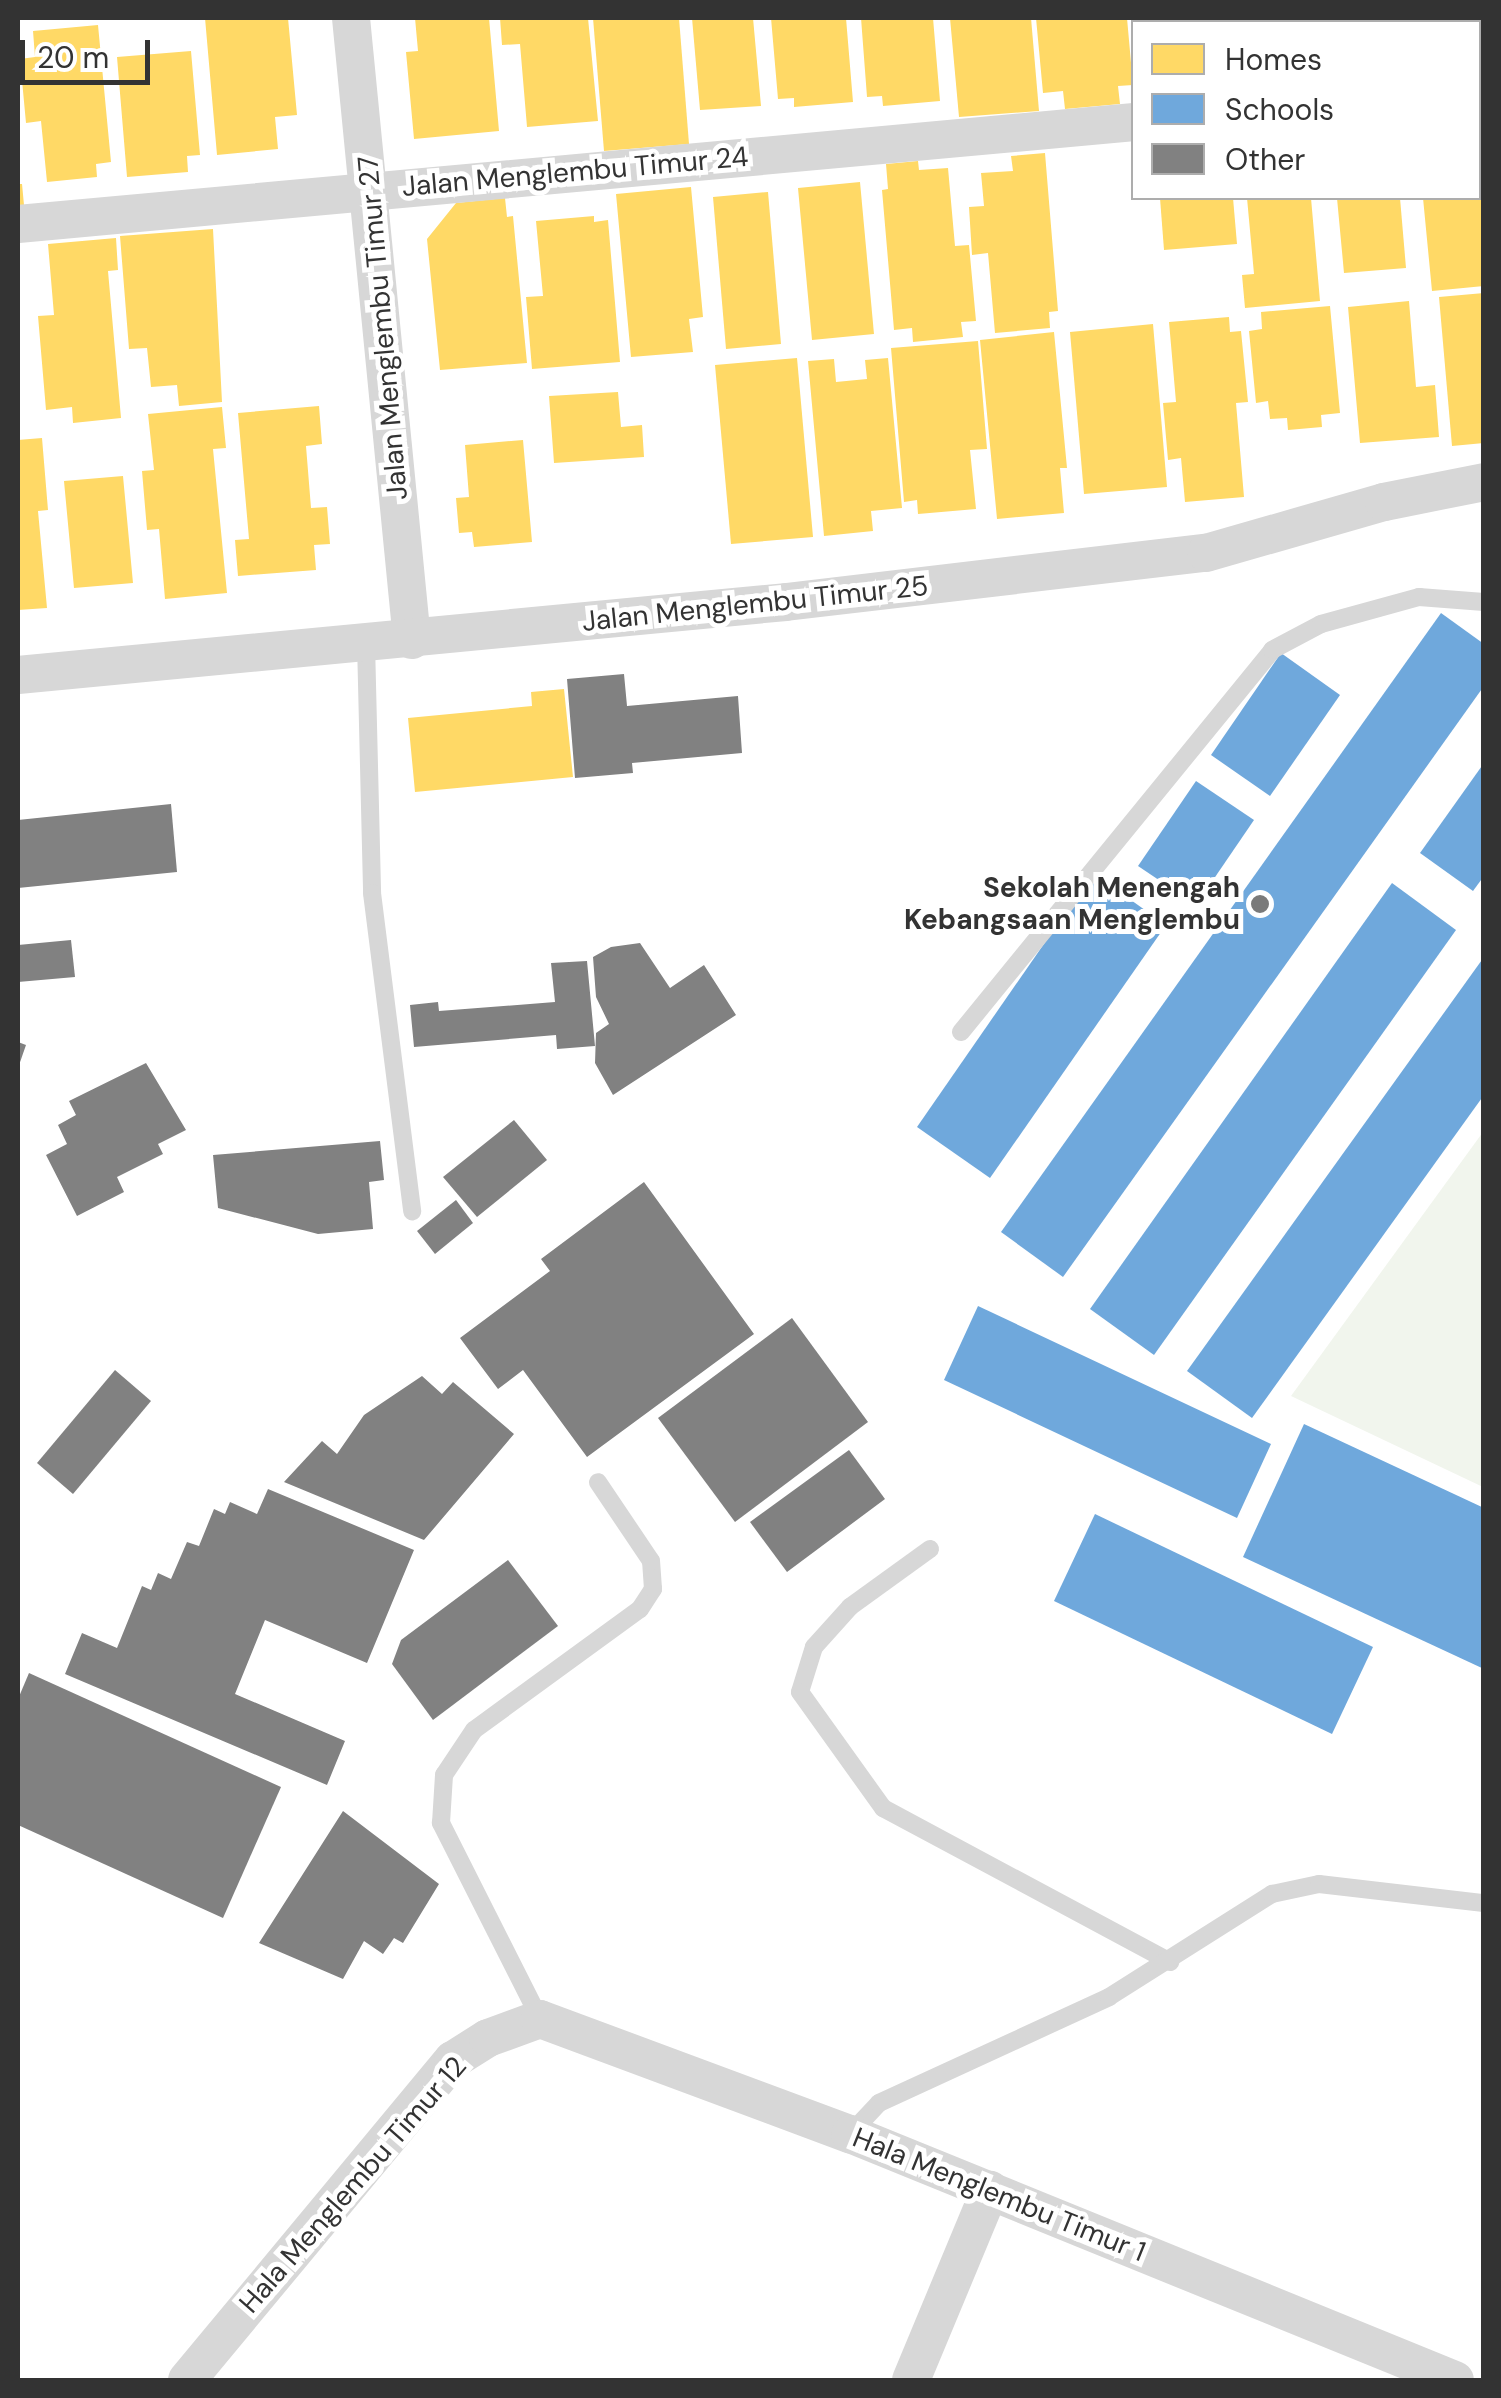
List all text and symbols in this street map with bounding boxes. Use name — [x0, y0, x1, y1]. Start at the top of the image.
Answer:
scale bar — [25, 20, 155, 82]
legend — [1131, 20, 1481, 200]
text: 20 m — [37, 38, 109, 77]
text: Homes — [1225, 40, 1322, 79]
text: Schools — [1225, 90, 1334, 129]
street label: Jalan Menglembu Timur 24 — [400, 140, 750, 204]
text: Other — [1225, 140, 1305, 179]
street label: Jalan Menglembu Timur 27 — [351, 155, 415, 501]
street label: Jalan Menglembu Timur 25 — [580, 569, 930, 639]
place label: Sekolah Menengah Kebangsaan Menglembu — [904, 871, 1240, 937]
marker: Sekolah Menengah Kebangsaan Menglembu — [1249, 893, 1271, 915]
street label: Hala Menglembu Timur 12 — [233, 2050, 473, 2320]
street label: Hala Menglembu Timur 1 — [848, 2121, 1150, 2269]

